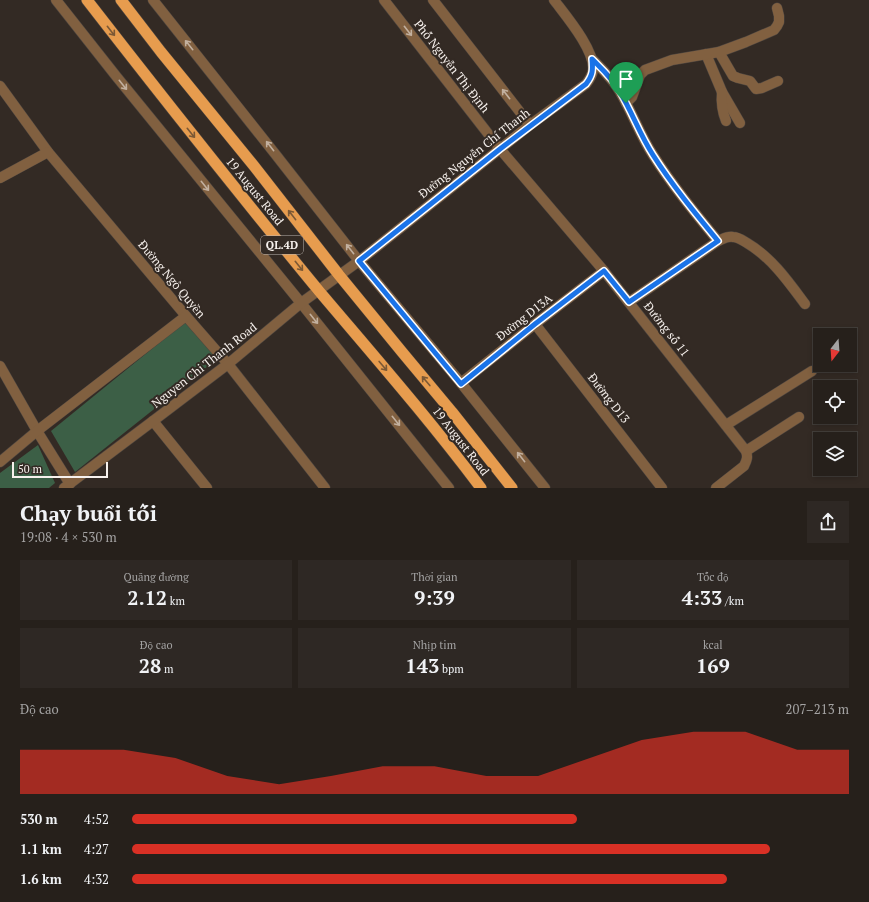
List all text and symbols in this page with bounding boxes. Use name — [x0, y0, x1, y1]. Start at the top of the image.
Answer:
street label: Phố Nguyễn Thị Định — [411, 17, 493, 115]
one-way arrow — [106, 25, 115, 36]
one-way arrow — [403, 25, 412, 36]
one-way arrow — [184, 39, 193, 50]
pin — [609, 62, 643, 103]
icon: arrive — [615, 68, 637, 90]
one-way arrow — [119, 80, 128, 91]
one-way arrow — [502, 89, 511, 100]
street label: Đường Nguyễn Chí Thanh — [415, 105, 533, 201]
one-way arrow — [187, 127, 196, 138]
one-way arrow — [265, 141, 274, 152]
street label: 19 August Road — [223, 154, 287, 228]
one-way arrow — [201, 181, 210, 192]
one-way arrow — [288, 209, 296, 220]
road number: QL.4D — [261, 236, 303, 254]
street label: Đường Ngô Quyền — [135, 237, 209, 321]
one-way arrow — [345, 243, 354, 254]
one-way arrow — [295, 261, 304, 272]
street label: Đường D13A — [493, 290, 556, 344]
street label: Đường số 11 — [641, 299, 693, 359]
one-way arrow — [310, 314, 319, 325]
street label: Nguyen Chi Thanh Road — [148, 319, 260, 411]
north arrow — [813, 328, 857, 372]
map controls — [813, 328, 857, 476]
one-way arrow — [378, 361, 387, 372]
street label: Đường D13 — [585, 370, 633, 426]
one-way arrow — [422, 376, 431, 387]
button: locate — [813, 380, 857, 424]
street label: 19 August Road — [430, 404, 493, 479]
one-way arrow — [391, 415, 400, 426]
button: layers — [813, 432, 857, 476]
one-way arrow — [516, 452, 525, 463]
scale bar — [12, 460, 108, 479]
text: 50 m — [18, 462, 42, 476]
text: Chạy buổi tối — [20, 498, 157, 527]
button: share — [807, 501, 849, 543]
text: 19:08 · 4 × 530 m — [20, 528, 117, 546]
text: Quãng đường — [124, 570, 189, 584]
text: Thời gian — [411, 570, 458, 584]
text: Tốc độ — [697, 570, 729, 584]
text: 2.12 — [127, 584, 167, 611]
text: 9:39 — [414, 584, 455, 611]
text: 4:33 — [682, 584, 722, 611]
text: km — [167, 594, 185, 608]
text: /km — [722, 594, 744, 608]
text: Độ cao — [140, 638, 173, 652]
text: Nhịp tim — [413, 638, 456, 652]
text: kcal — [703, 638, 723, 652]
text: 28 — [139, 652, 161, 679]
text: 143 — [405, 652, 439, 679]
text: 169 — [696, 652, 730, 679]
text: m — [161, 662, 174, 676]
text: bpm — [439, 662, 464, 676]
text: Độ cao — [20, 700, 59, 718]
text: 207–213 m — [786, 700, 849, 718]
text: 530 m — [20, 810, 58, 828]
text: 4:52 — [84, 810, 109, 828]
text: 1.1 km — [20, 840, 62, 858]
text: 4:27 — [84, 840, 109, 858]
text: 1.6 km — [20, 870, 62, 888]
text: 4:32 — [84, 870, 109, 888]

